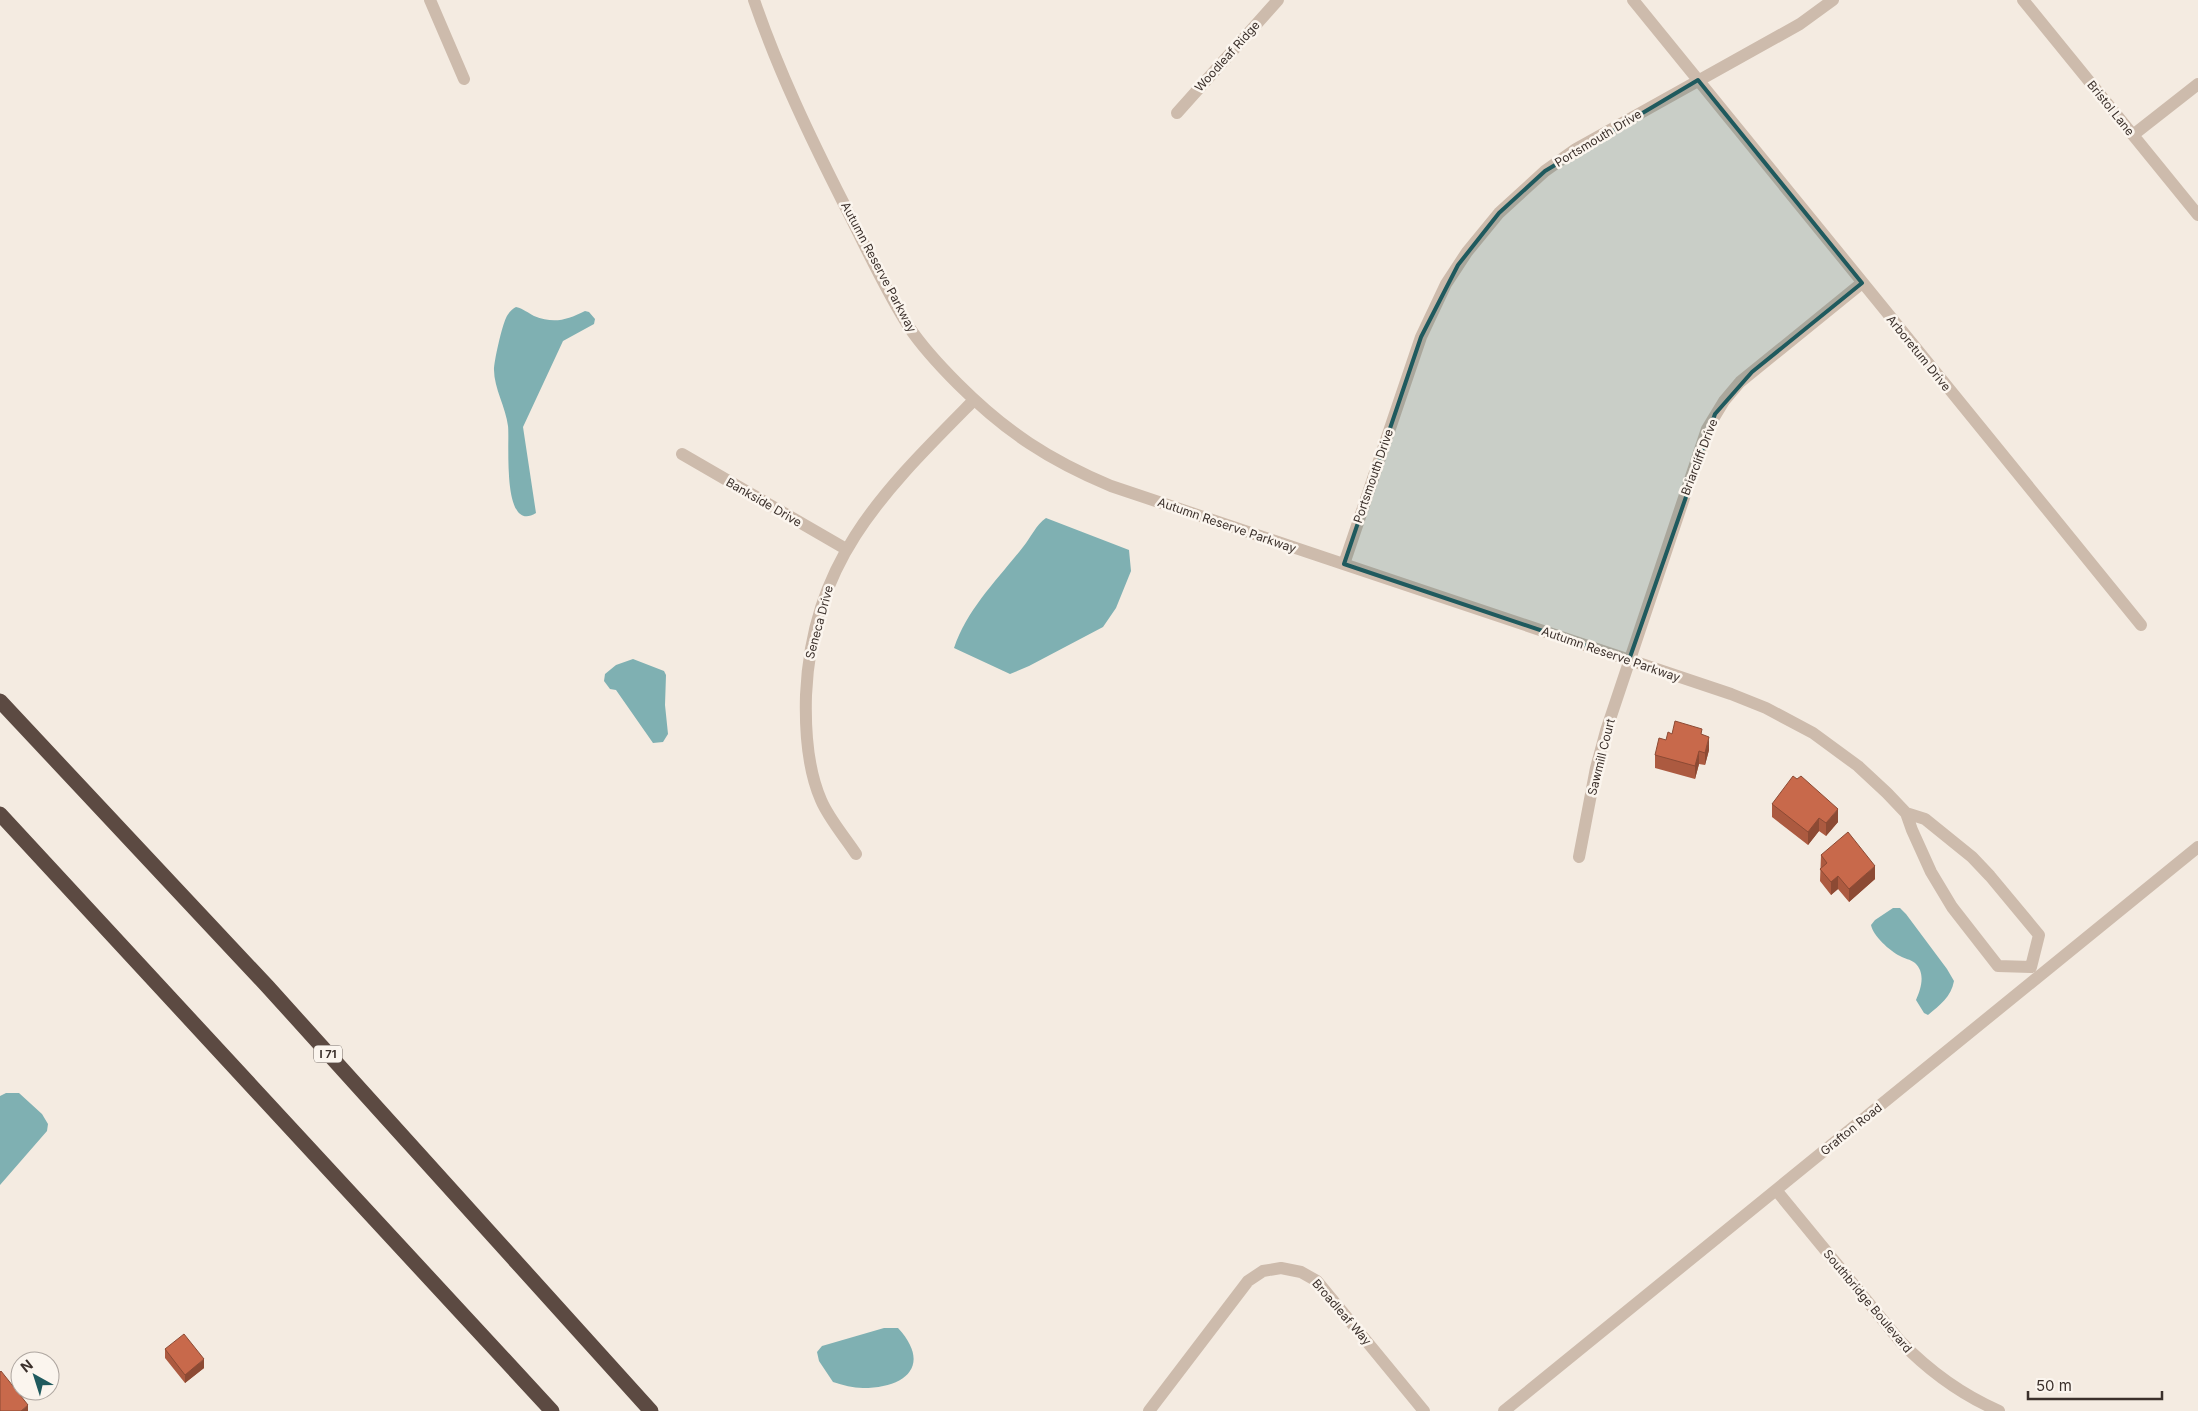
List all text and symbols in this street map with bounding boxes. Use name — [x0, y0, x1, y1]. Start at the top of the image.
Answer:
street label: Woodleaf Ridge — [1191, 18, 1263, 94]
street label: Bristol Lane — [2084, 77, 2138, 139]
street label: Portsmouth Drive — [1552, 106, 1644, 170]
street label: Autumn Reserve Parkway — [838, 199, 920, 335]
street label: Arboretum Drive — [1884, 312, 1954, 394]
street label: Briarcliff Drive — [1678, 417, 1720, 497]
street label: Portsmouth Drive — [1350, 427, 1396, 525]
street label: Bankside Drive — [723, 474, 805, 530]
street label: Autumn Reserve Parkway — [1156, 494, 1299, 556]
street label: Seneca Drive — [802, 584, 836, 660]
street label: Autumn Reserve Parkway — [1540, 623, 1683, 685]
street label: Sawmill Court — [1584, 717, 1618, 797]
road number: I 71 — [314, 1046, 342, 1062]
street label: Grafton Road — [1817, 1100, 1885, 1158]
street label: Southbridge Boulevard — [1820, 1246, 1916, 1356]
street label: Broadleaf Way — [1309, 1276, 1375, 1348]
north arrow — [10, 1351, 60, 1401]
text: N — [17, 1356, 36, 1375]
scale bar — [2028, 1368, 2162, 1400]
text: 50 m — [2036, 1376, 2072, 1395]

